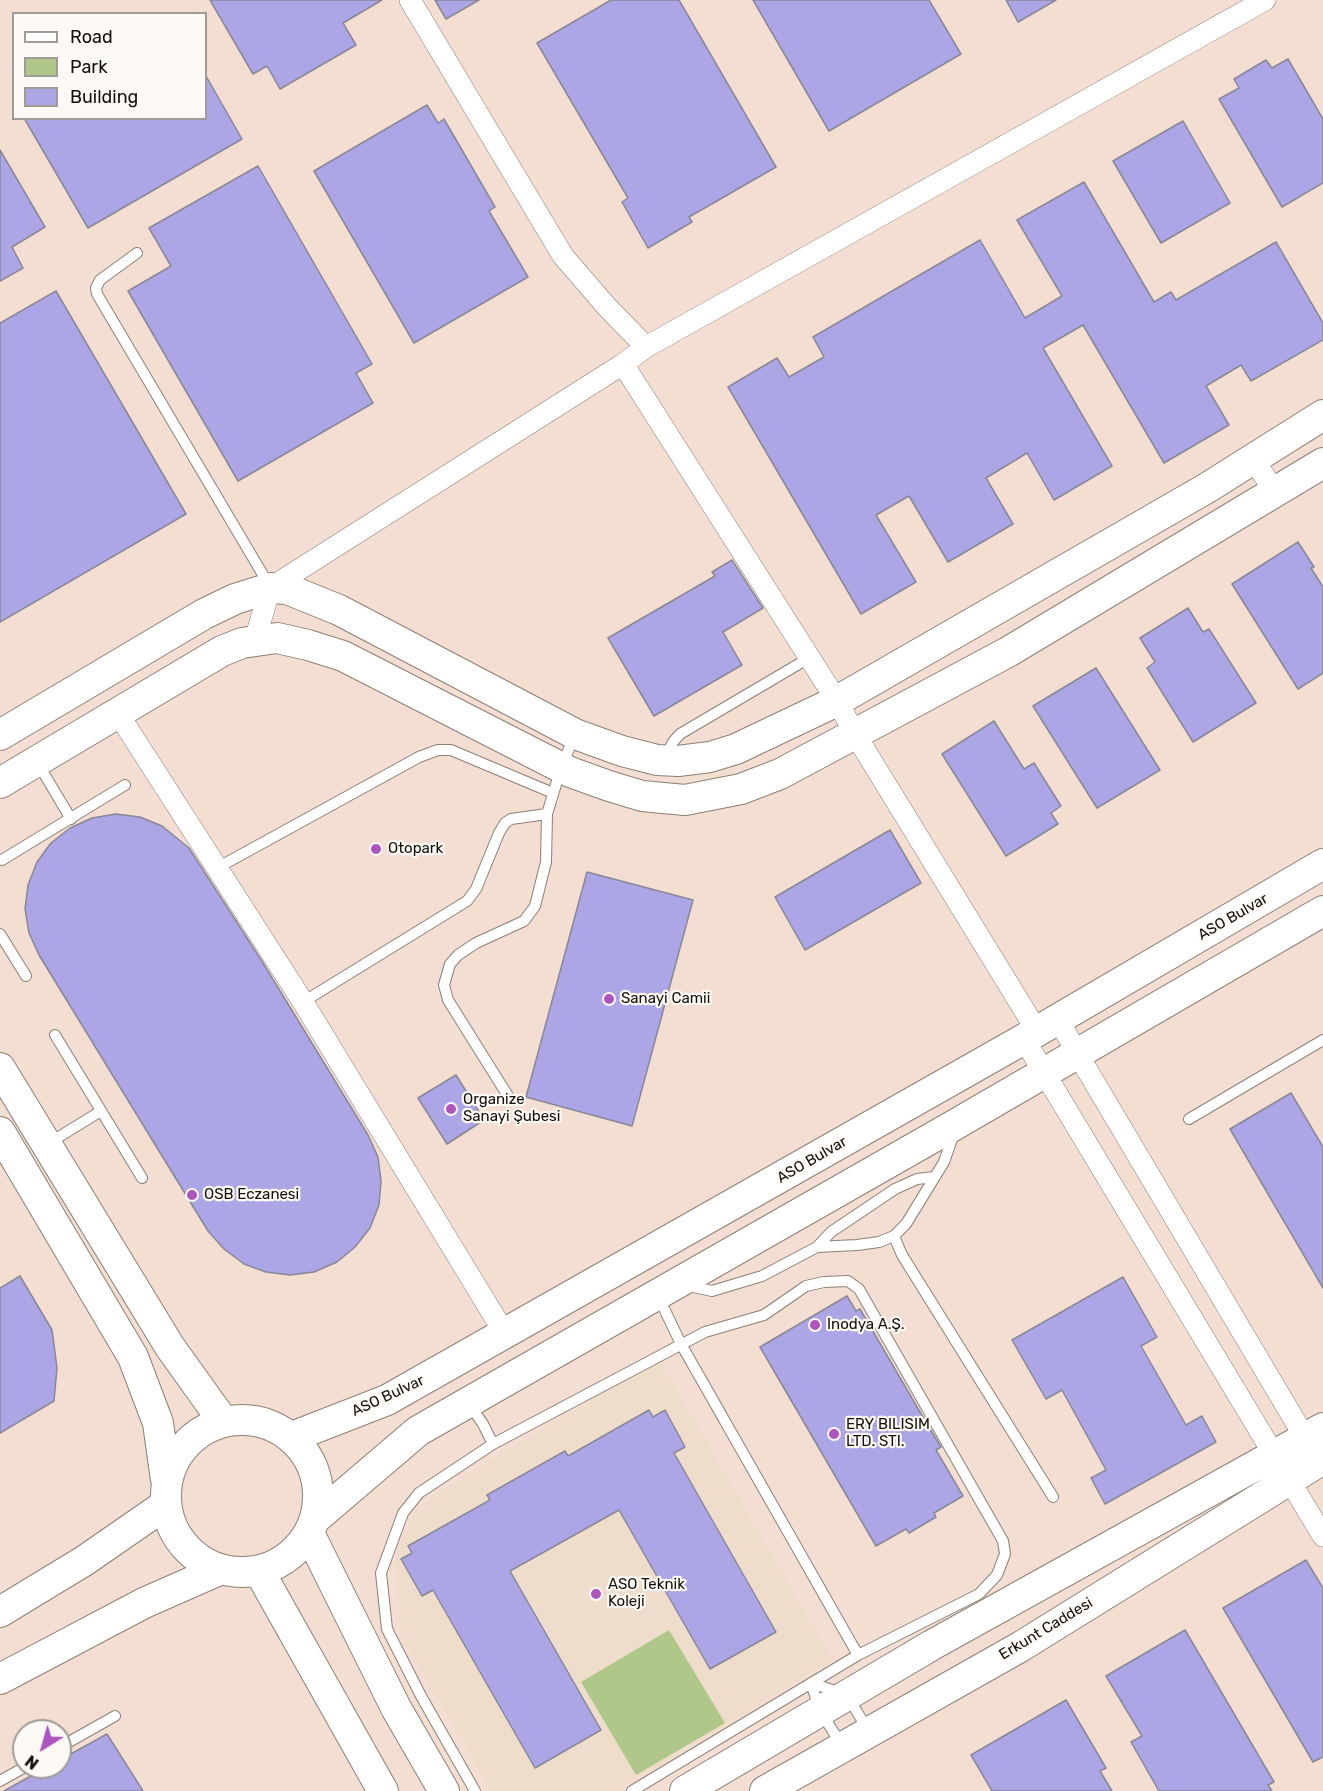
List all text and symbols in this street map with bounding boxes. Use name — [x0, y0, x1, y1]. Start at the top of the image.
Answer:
legend — [12, 12, 207, 120]
text: Road — [70, 26, 113, 48]
text: Park — [70, 56, 107, 78]
text: Building — [70, 86, 138, 108]
place label: Otopark — [388, 840, 443, 858]
marker: Otopark — [369, 842, 383, 856]
street label: ASO Bulvar — [1195, 890, 1271, 944]
place label: Sanayi Camii — [621, 990, 710, 1008]
marker: Sanayi Camii — [602, 992, 616, 1006]
place label: Organize Sanayi Şubesi — [463, 1091, 560, 1126]
marker: Organize Sanayi Şubesi — [444, 1102, 458, 1116]
street label: ASO Bulvar — [774, 1133, 850, 1187]
place label: OSB Eczanesi — [204, 1186, 299, 1204]
marker: OSB Eczanesi — [185, 1188, 199, 1202]
place label: Inodya A.Ş. — [827, 1316, 905, 1334]
marker: Inodya A.Ş. — [808, 1318, 822, 1332]
street label: ASO Bulvar — [349, 1371, 427, 1421]
place label: ERY BILISIM LTD. STI. — [846, 1416, 930, 1451]
marker: ERY BILISIM LTD. STI. — [827, 1427, 841, 1441]
place label: ASO Teknik Koleji — [608, 1576, 685, 1611]
marker: ASO Teknik Koleji — [589, 1587, 603, 1601]
street label: Erkunt Caddesi — [996, 1594, 1096, 1664]
north arrow — [12, 1719, 72, 1779]
text: N — [22, 1751, 42, 1773]

